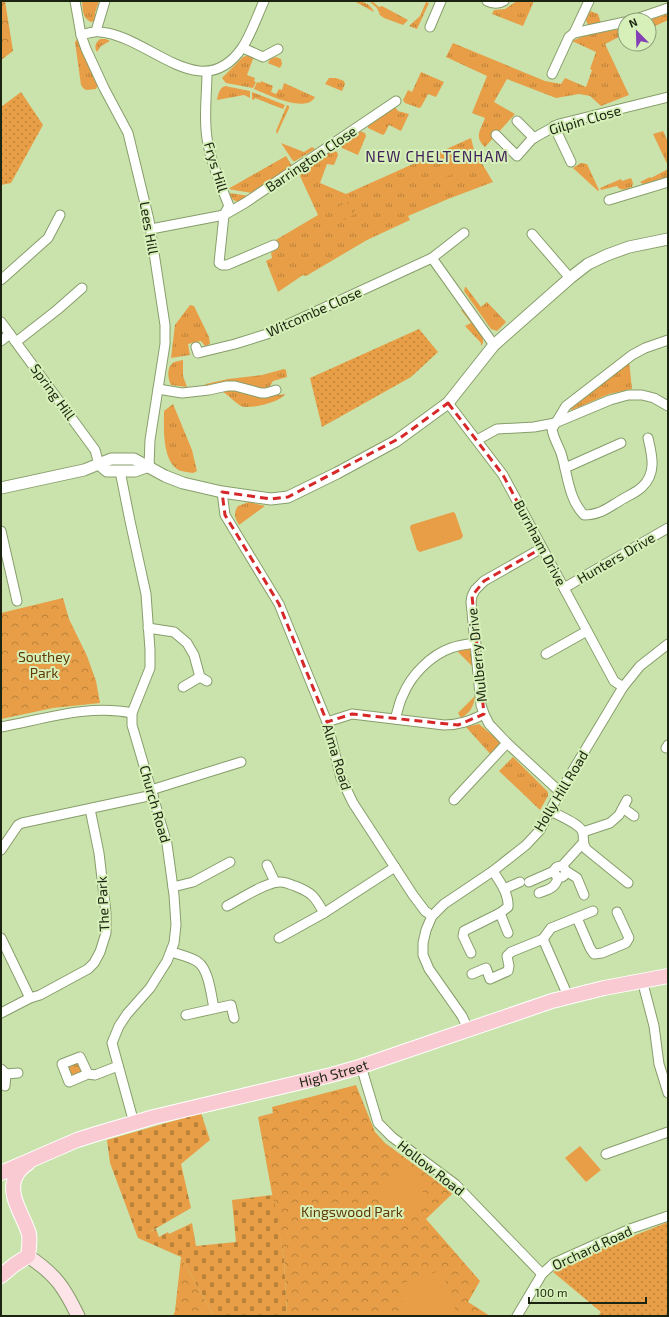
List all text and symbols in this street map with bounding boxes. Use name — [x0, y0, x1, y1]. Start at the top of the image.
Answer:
north arrow — [617, 12, 657, 52]
text: N — [627, 15, 639, 30]
street label: Gilpin Close — [547, 101, 623, 138]
street label: Barrington Close — [262, 122, 360, 195]
street label: Frys Hill — [201, 140, 232, 195]
district label: NEW CHELTENHAM — [365, 147, 509, 165]
street label: Lees Hill — [136, 200, 163, 257]
street label: Witcombe Close — [264, 283, 364, 340]
street label: Spring Hill — [27, 360, 80, 424]
street label: Burnham Drive — [511, 497, 570, 589]
street label: Hunters Drive — [574, 528, 658, 587]
street label: Mulberry Drive — [463, 607, 490, 703]
park label: Southey Park — [18, 648, 71, 681]
street label: Alma Road — [319, 722, 356, 792]
street label: Holly Hill Road — [530, 747, 591, 834]
street label: Church Road — [136, 763, 175, 845]
street label: The Park — [93, 876, 112, 932]
street label: High Street — [297, 1055, 370, 1090]
street label: Hollow Road — [394, 1136, 468, 1199]
park label: Kingswood Park — [301, 1203, 403, 1220]
street label: Orchard Road — [549, 1222, 634, 1273]
scale bar — [529, 1279, 646, 1305]
text: 100 m — [535, 1285, 567, 1299]

